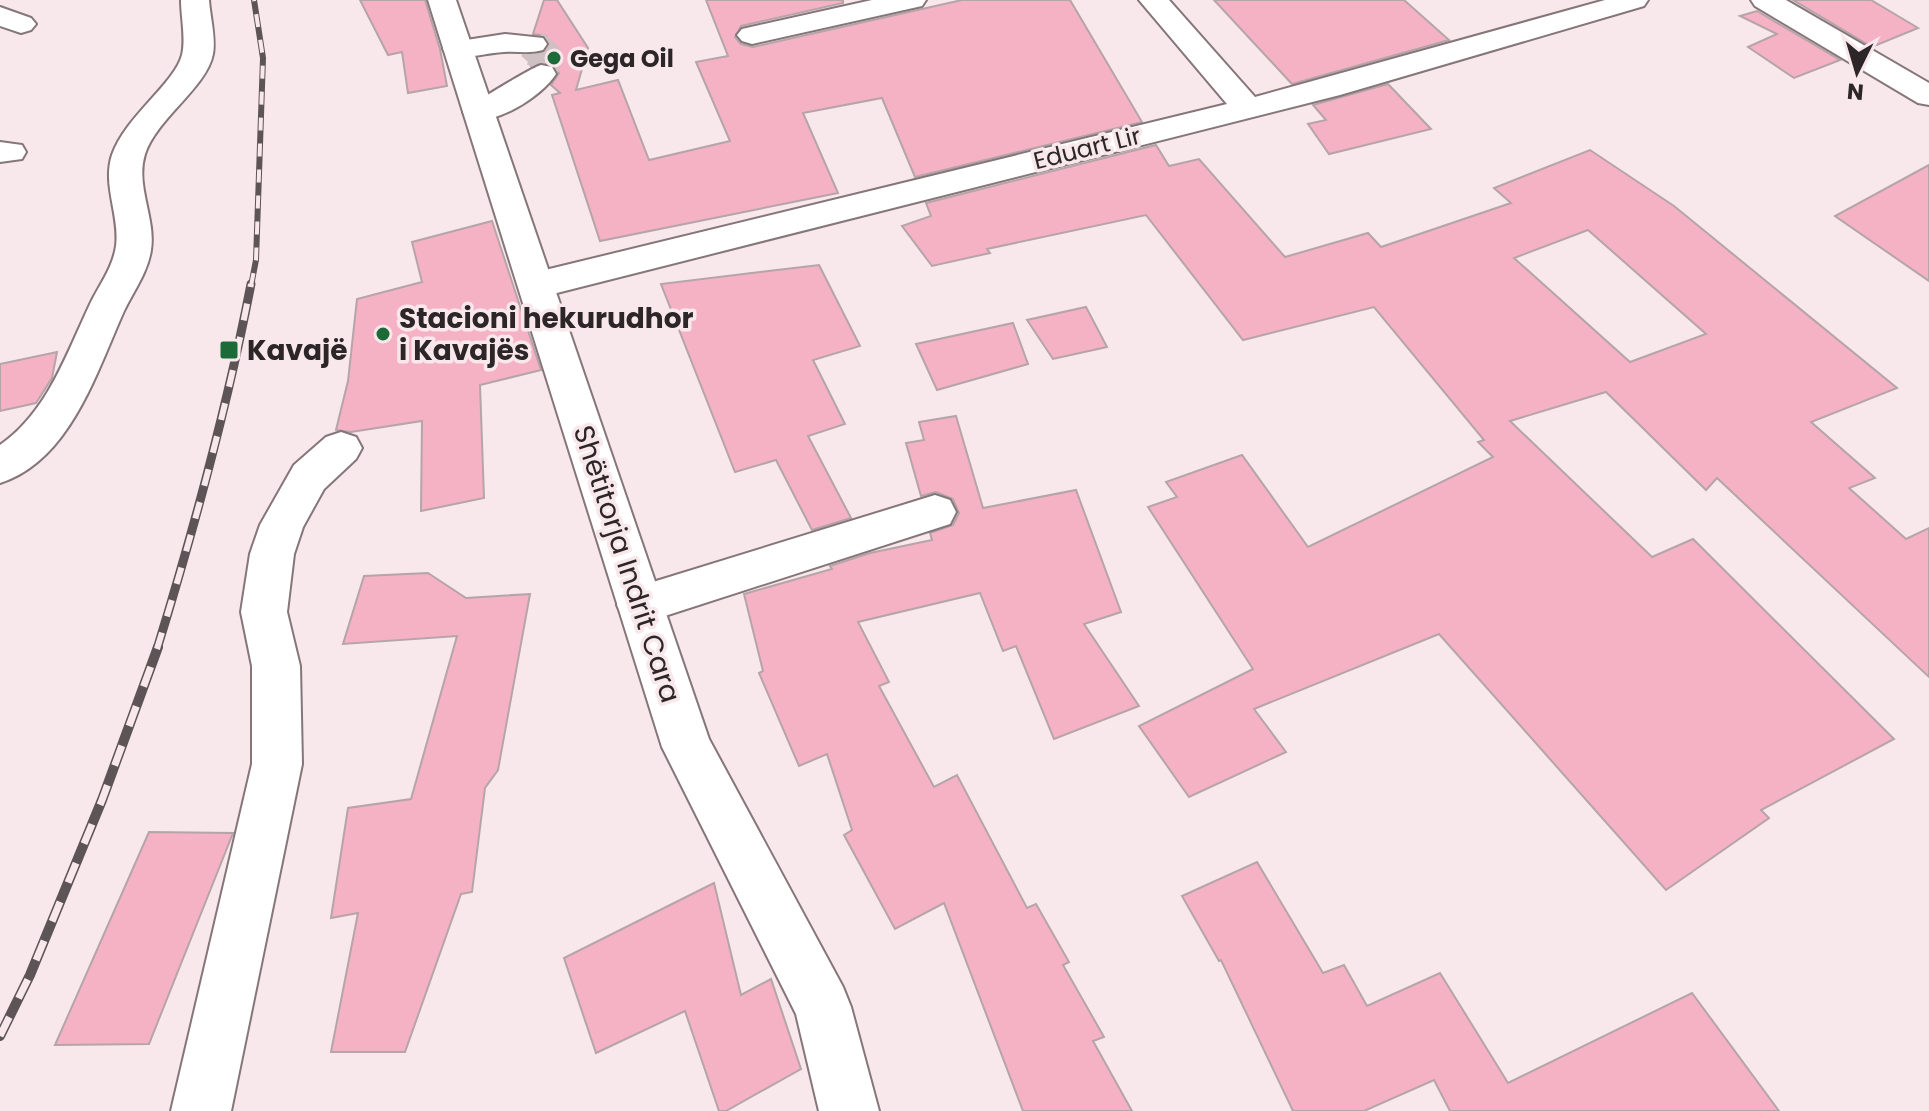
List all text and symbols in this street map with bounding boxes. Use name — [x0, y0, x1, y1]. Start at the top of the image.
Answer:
north arrow — [1817, 32, 1897, 112]
place label: Gega Oil — [570, 42, 674, 75]
marker: Gega Oil — [545, 49, 563, 67]
text: N — [1846, 75, 1865, 108]
street label: Eduart Lir — [1030, 119, 1144, 177]
place label: Stacioni hekurudhor i Kavajës — [399, 299, 694, 370]
marker: Stacioni hekurudhor i Kavajës — [374, 325, 392, 343]
place label: Kavajë — [247, 331, 348, 370]
marker: Kavajë — [218, 339, 240, 361]
street label: Shëtitorja Indrit Cara — [564, 420, 690, 708]

